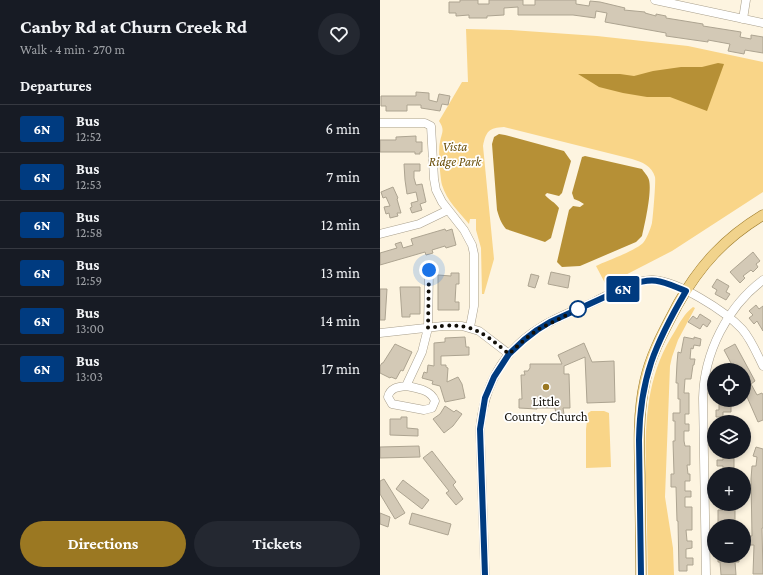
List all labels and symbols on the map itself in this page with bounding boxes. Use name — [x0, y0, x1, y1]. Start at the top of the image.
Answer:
park label: Vista Ridge Park — [429, 139, 482, 169]
your location — [419, 260, 439, 280]
line badge: 6N — [605, 276, 641, 302]
unlabelled marker — [569, 300, 587, 318]
marker: Little Country Church — [541, 382, 551, 392]
place label: Little Country Church — [504, 394, 588, 424]

